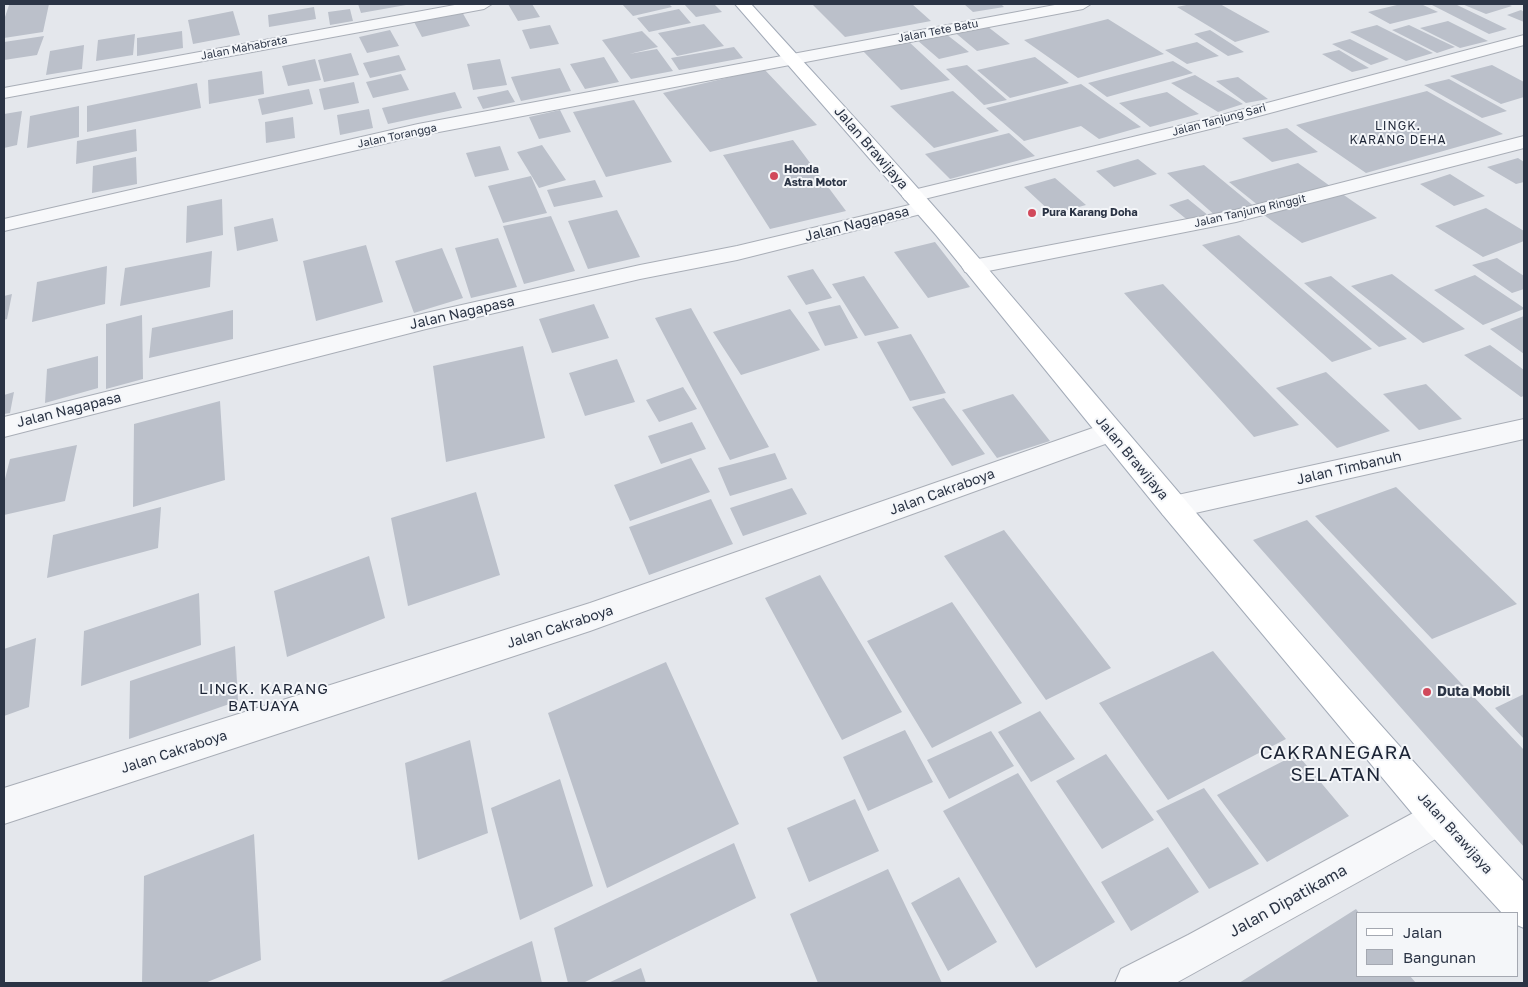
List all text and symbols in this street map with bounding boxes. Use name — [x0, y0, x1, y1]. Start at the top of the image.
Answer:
street label: Jalan Tete Batu — [897, 17, 979, 45]
street label: Jalan Mahabrata — [200, 33, 288, 63]
street label: Jalan Tanjung Sari — [1171, 101, 1267, 139]
street label: Jalan Brawijaya — [830, 103, 912, 193]
district label: LINGK. KARANG DEHA — [1348, 119, 1448, 147]
street label: Jalan Torangga — [356, 121, 438, 151]
place label: Honda Astra Motor — [784, 163, 847, 189]
marker: Honda Astra Motor — [768, 170, 780, 182]
street label: Jalan Tanjung Ringgit — [1193, 192, 1307, 230]
street label: Jalan Nagapasa — [803, 203, 911, 245]
place label: Pura Karang Doha — [1042, 206, 1138, 220]
marker: Pura Karang Doha — [1026, 207, 1038, 219]
street label: Jalan Nagapasa — [408, 293, 516, 333]
street label: Jalan Nagapasa — [15, 389, 123, 431]
street label: Jalan Brawijaya — [1092, 413, 1172, 503]
street label: Jalan Timbanuh — [1295, 448, 1403, 488]
street label: Jalan Cakraboya — [887, 465, 997, 519]
street label: Jalan Cakraboya — [505, 602, 615, 652]
district label: LINGK. KARANG BATUAYA — [197, 680, 331, 715]
place label: Duta Mobil — [1437, 684, 1511, 700]
marker: Duta Mobil — [1421, 686, 1433, 698]
street label: Jalan Cakraboya — [119, 727, 229, 777]
district label: CAKRANEGARA SELATAN — [1258, 742, 1414, 786]
street label: Jalan Brawijaya — [1414, 789, 1496, 877]
street label: Jalan Dipatikama — [1226, 861, 1350, 941]
legend — [1356, 912, 1518, 977]
text: Jalan — [1403, 923, 1442, 941]
text: Bangunan — [1403, 948, 1476, 966]

